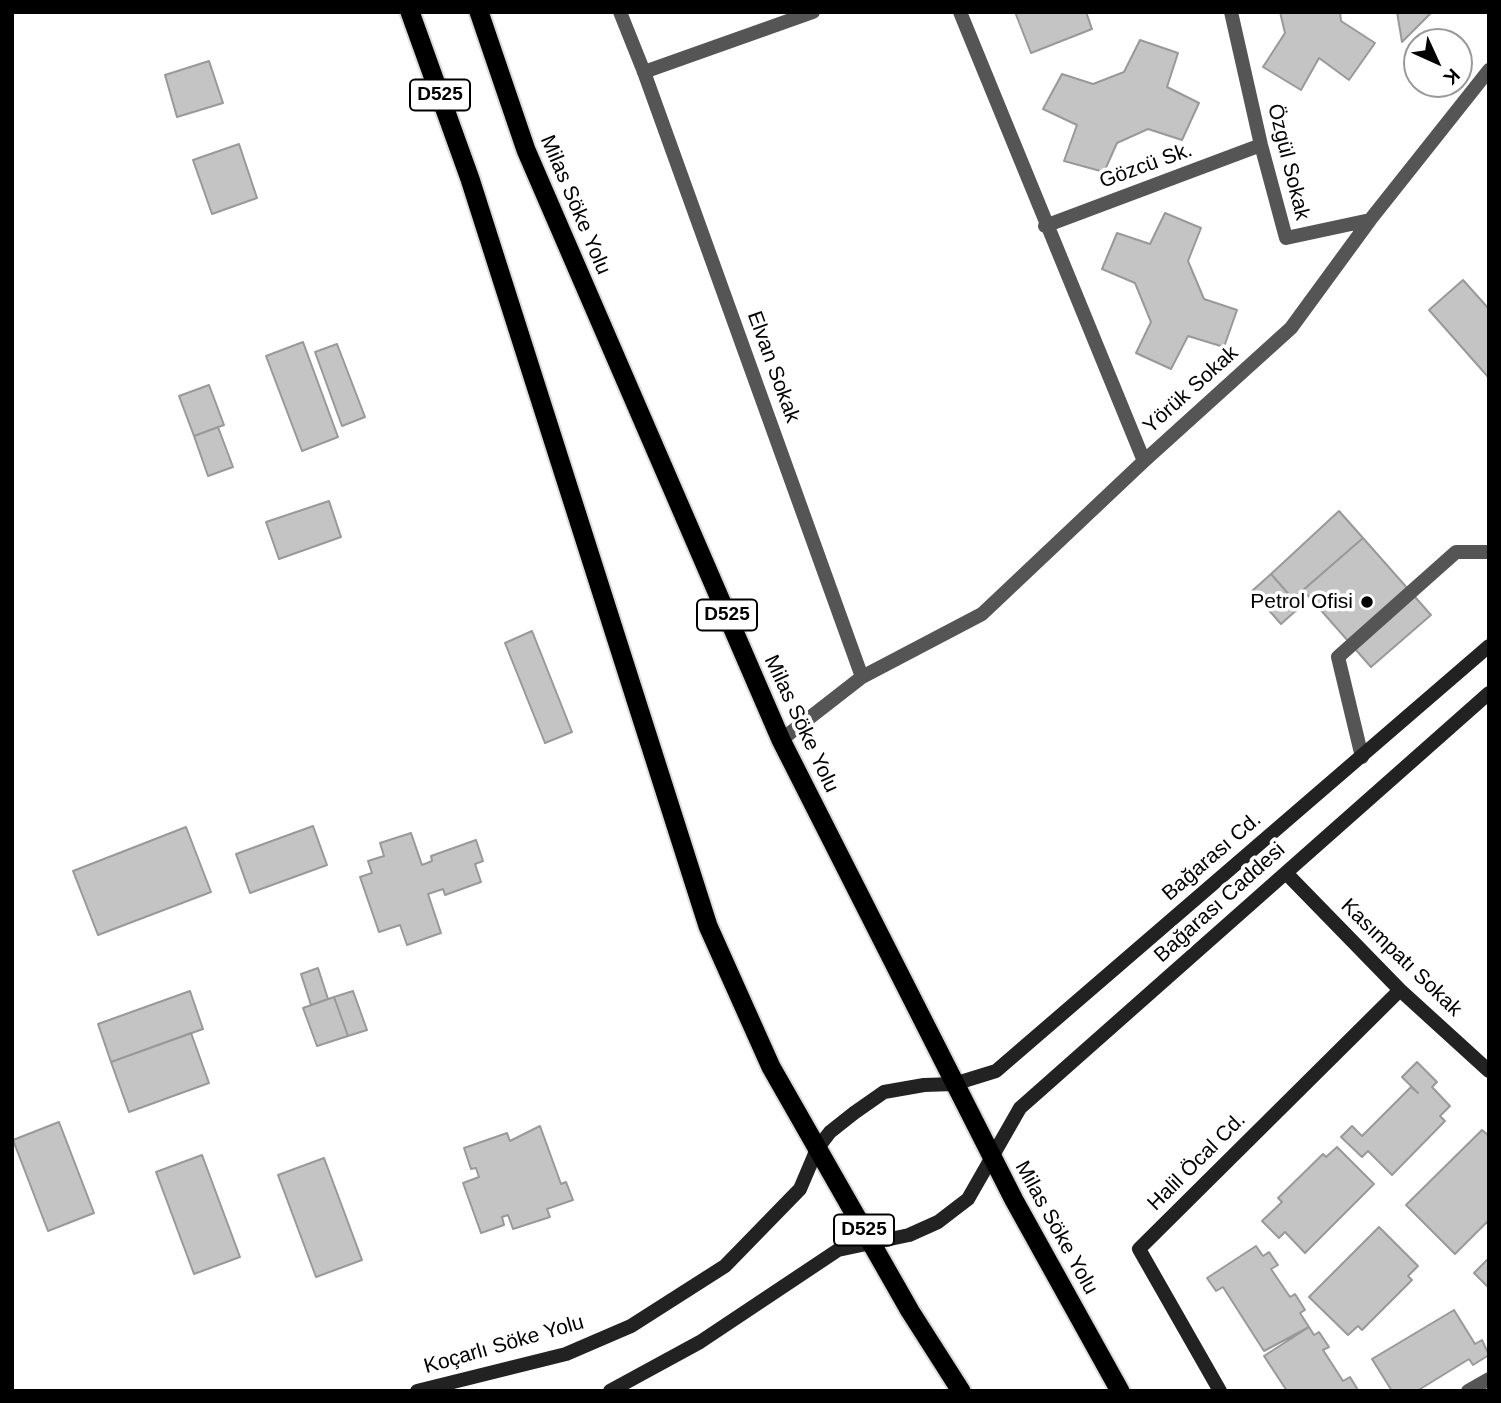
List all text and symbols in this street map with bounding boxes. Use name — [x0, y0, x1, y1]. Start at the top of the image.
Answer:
north arrow — [1403, 28, 1473, 98]
text: K — [1440, 65, 1464, 89]
road number: D525 — [410, 80, 470, 110]
street label: Özgül Sokak — [1261, 101, 1315, 223]
street label: Milas Söke Yolu — [534, 132, 616, 278]
street label: Gözcü Sk. — [1096, 138, 1196, 194]
street label: Elvan Sokak — [741, 308, 805, 426]
street label: Yörük Sokak — [1138, 341, 1244, 439]
place label: Petrol Ofisi — [1250, 589, 1353, 615]
marker: Petrol Ofisi — [1359, 594, 1375, 610]
road number: D525 — [697, 600, 757, 630]
street label: Milas Söke Yolu — [758, 651, 844, 797]
street label: Bağarası Cd. — [1157, 807, 1267, 907]
street label: Bağarası Caddesi — [1150, 838, 1290, 968]
street label: Kasımpatı Sokak — [1335, 894, 1467, 1022]
street label: Halil Öcal Cd. — [1143, 1108, 1251, 1216]
street label: Milas Söke Yolu — [1009, 1157, 1103, 1299]
road number: D525 — [834, 1214, 894, 1246]
street label: Koçarlı Söke Yolu — [421, 1310, 587, 1380]

